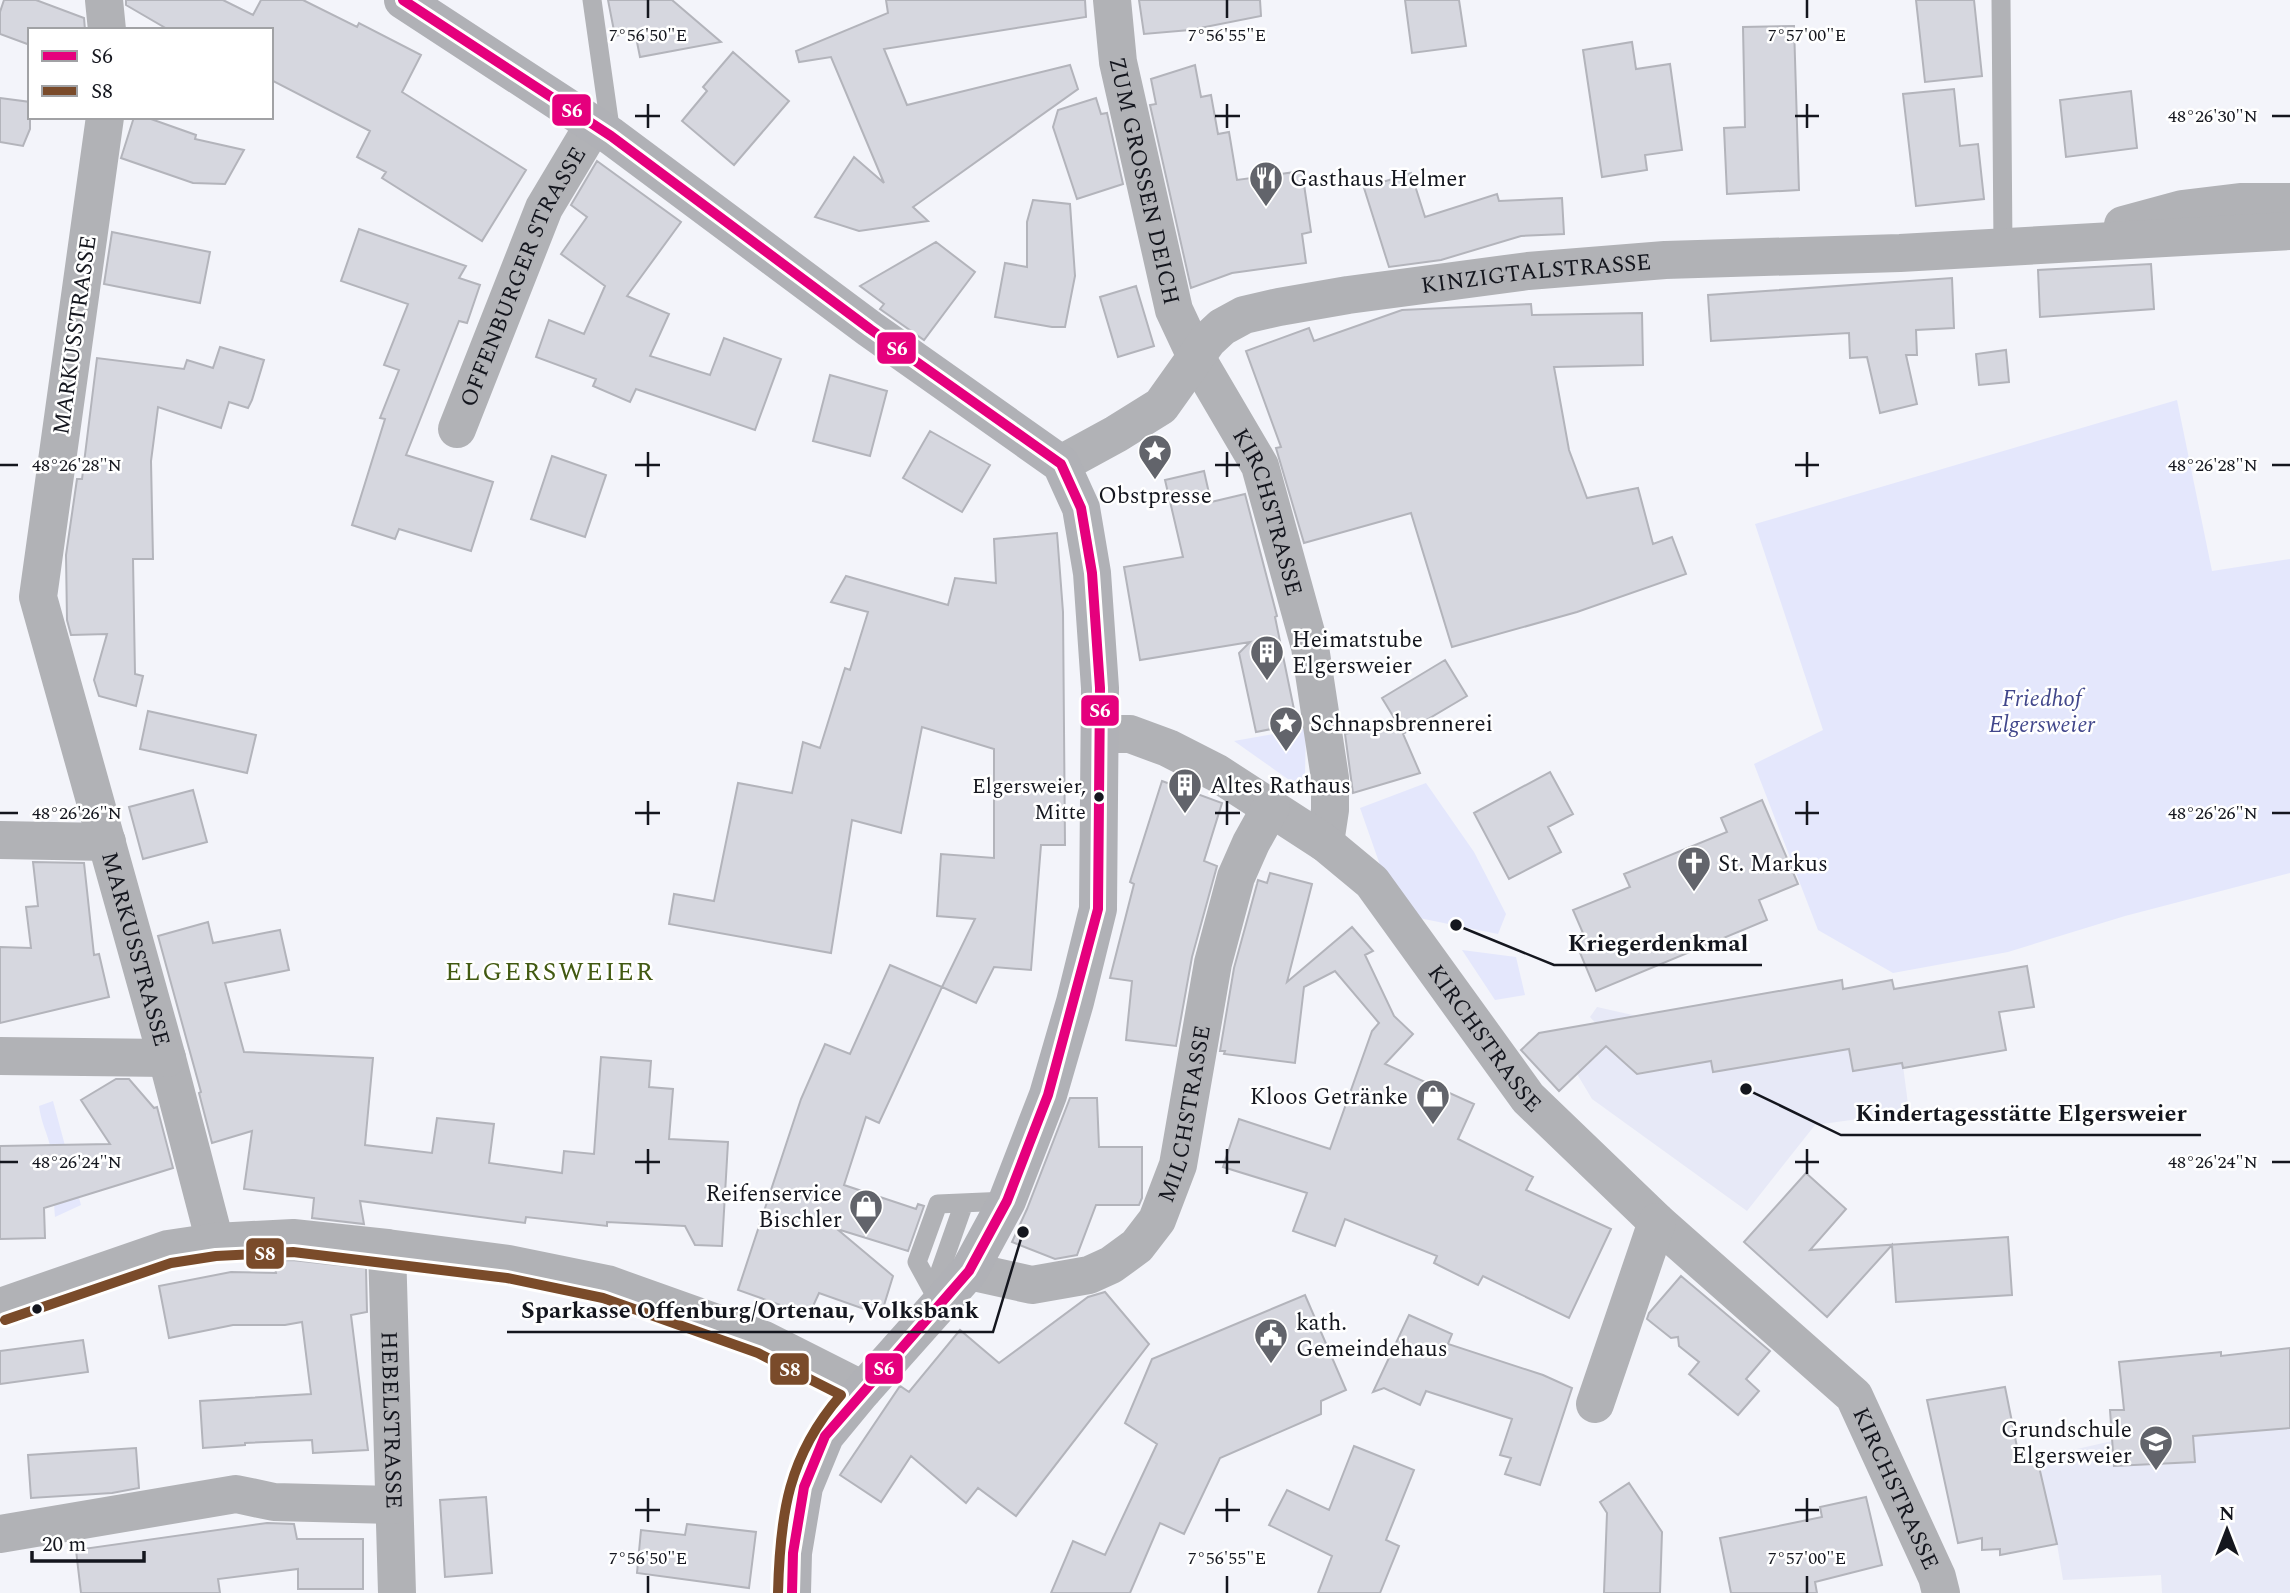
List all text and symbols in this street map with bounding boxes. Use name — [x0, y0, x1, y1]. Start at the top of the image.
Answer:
text: 7°56'50"E — [609, 22, 687, 49]
text: 7°56'55"E — [1188, 22, 1266, 49]
text: 7°57'00"E — [1768, 22, 1846, 49]
legend — [28, 28, 273, 119]
text: S6 — [91, 41, 113, 73]
street label: ZUM GROSSEN DEICH — [1098, 54, 1188, 308]
text: S8 — [91, 76, 113, 108]
line badge: S6 — [551, 93, 592, 127]
text: S6 — [561, 97, 583, 126]
text: 48°26'30"N — [2168, 103, 2258, 130]
street label: OFFENBURGER STRASSE — [451, 140, 596, 413]
restaurant icon: Gasthaus Helmer — [1247, 159, 1285, 208]
place label: Gasthaus Helmer — [1290, 162, 1466, 197]
street label: MARKUSSTRASSE — [44, 233, 107, 437]
street label: KINZIGTALSTRASSE — [1419, 245, 1652, 304]
line badge: S6 — [876, 331, 917, 365]
text: S6 — [886, 335, 908, 364]
street label: KIRCHSTRASSE — [1223, 422, 1311, 600]
place icon: Obstpresse — [1136, 432, 1174, 481]
text: 48°26'28"N — [32, 452, 122, 479]
text: 48°26'28"N — [2168, 452, 2258, 479]
place label: Obstpresse — [1098, 479, 1212, 514]
place label: Heimatstube Elgersweier — [1292, 623, 1423, 684]
building icon: Heimatstube Elgersweier — [1248, 633, 1286, 682]
park label: Friedhof Elgersweier — [1989, 682, 2096, 743]
line badge: S6 — [1080, 694, 1120, 727]
text: S6 — [1089, 697, 1111, 726]
place icon: Schnapsbrennerei — [1267, 704, 1305, 753]
place label: Schnapsbrennerei — [1310, 707, 1493, 742]
building icon: Altes Rathaus — [1166, 766, 1204, 815]
place label: Altes Rathaus — [1210, 769, 1351, 804]
place label: Elgersweier, Mitte — [972, 771, 1086, 829]
marker: Elgersweier, Mitte — [1092, 790, 1106, 804]
text: 48°26'26"N — [32, 800, 122, 827]
text: 48°26'26"N — [2168, 800, 2258, 827]
church icon: St. Markus — [1675, 844, 1713, 893]
place label: St. Markus — [1718, 847, 1828, 882]
street label: MARKUSSTRASSE — [91, 848, 179, 1051]
callout: Kriegerdenkmal — [1554, 920, 1762, 965]
text: Kriegerdenkmal — [1568, 926, 1748, 962]
district label: ELGERSWEIER — [445, 952, 655, 992]
street label: KIRCHSTRASSE — [1418, 958, 1549, 1121]
street label: MILCHSTRASSE — [1149, 1023, 1221, 1208]
shop icon: Kloos Getränke — [1414, 1077, 1452, 1126]
place label: Kloos Getränke — [1250, 1080, 1408, 1115]
callout: Kindertagesstätte Elgersweier — [1841, 1090, 2201, 1135]
text: Kindertagesstätte Elgersweier — [1855, 1096, 2188, 1132]
text: 48°26'24"N — [32, 1149, 122, 1176]
text: 48°26'24"N — [2168, 1149, 2258, 1176]
place label: Reifenservice Bischler — [705, 1177, 842, 1238]
shop icon: Reifenservice Bischler — [847, 1187, 885, 1236]
line badge: S8 — [245, 1237, 285, 1270]
text: S8 — [254, 1240, 276, 1269]
callout: Sparkasse Offenburg/Ortenau, Volksbank — [507, 1287, 993, 1332]
text: Sparkasse Offenburg/Ortenau, Volksbank — [521, 1293, 980, 1329]
unlabelled marker — [30, 1302, 44, 1316]
place label: kath. Gemeindehaus — [1296, 1306, 1448, 1367]
public building icon: kath. Gemeindehaus — [1252, 1316, 1290, 1365]
street label: HEBELSTRASSE — [370, 1331, 411, 1509]
line badge: S8 — [769, 1352, 810, 1386]
line badge: S6 — [864, 1352, 904, 1385]
text: S6 — [873, 1355, 895, 1384]
text: S8 — [779, 1356, 801, 1385]
street label: KIRCHSTRASSE — [1842, 1402, 1947, 1576]
place label: Grundschule Elgersweier — [2001, 1413, 2132, 1474]
school or university icon: Grundschule Elgersweier — [2137, 1423, 2175, 1472]
north arrow — [2192, 1495, 2262, 1565]
text: N — [2219, 1500, 2235, 1529]
scale bar — [32, 1520, 144, 1564]
text: 20 m — [42, 1529, 86, 1561]
text: 7°56'50"E — [609, 1545, 687, 1572]
text: 7°56'55"E — [1188, 1545, 1266, 1572]
text: 7°57'00"E — [1768, 1545, 1846, 1572]

